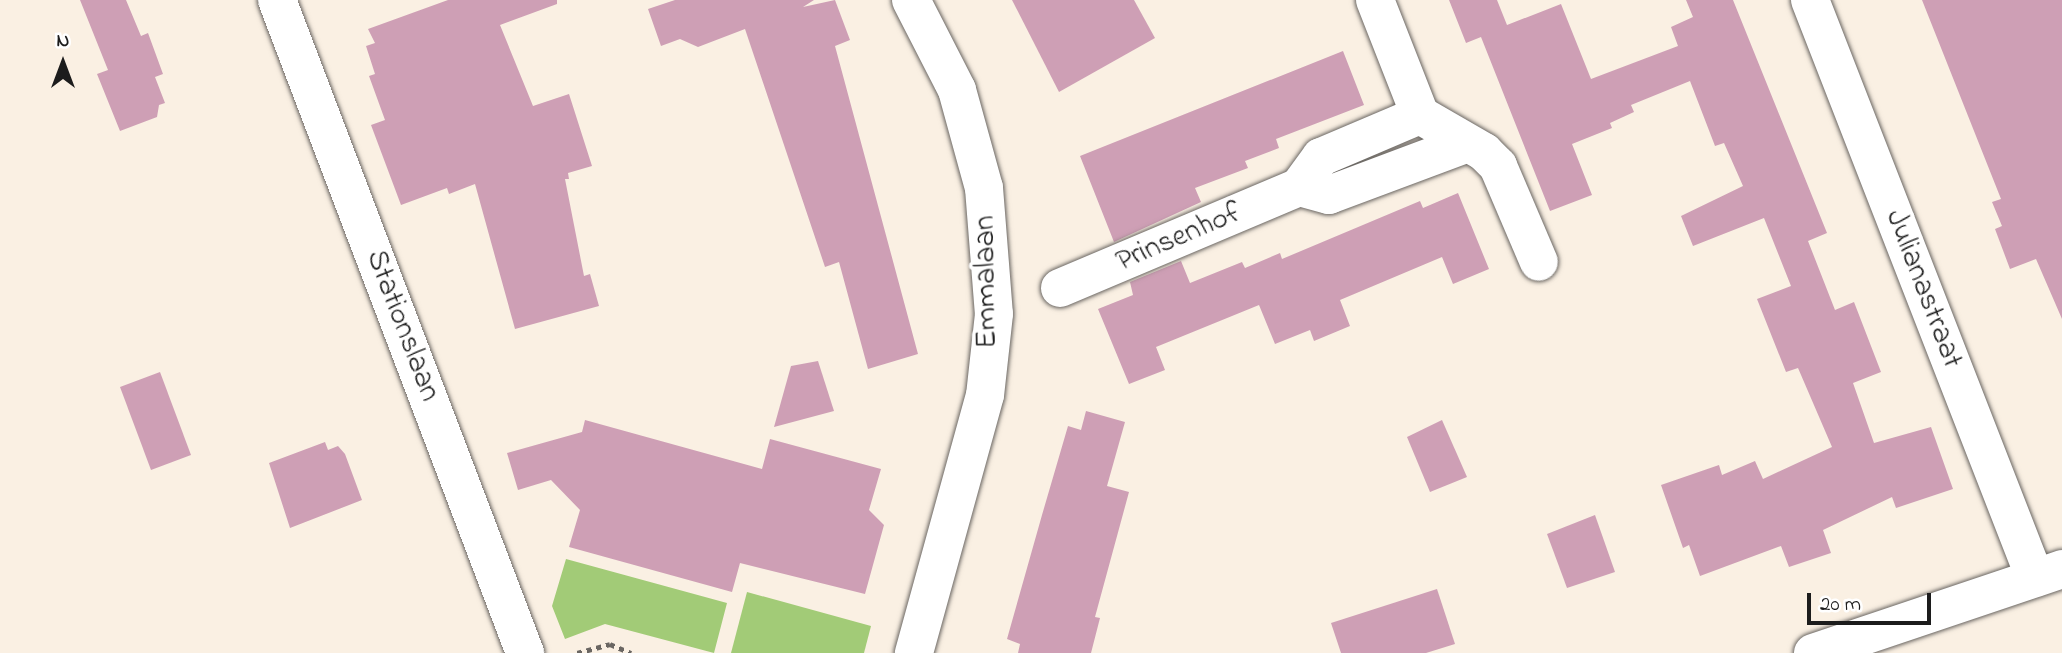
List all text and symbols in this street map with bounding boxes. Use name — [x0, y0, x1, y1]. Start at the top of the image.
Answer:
north arrow — [28, 28, 98, 98]
text: N — [57, 28, 69, 55]
street label: Prinsenhof — [1111, 196, 1247, 280]
street label: Julianastraat — [1876, 205, 1970, 373]
street label: Emmalaan — [968, 215, 1006, 349]
street label: Stationslaan — [357, 245, 447, 407]
scale bar — [1810, 580, 1934, 624]
text: 20 m — [1820, 590, 1861, 620]

